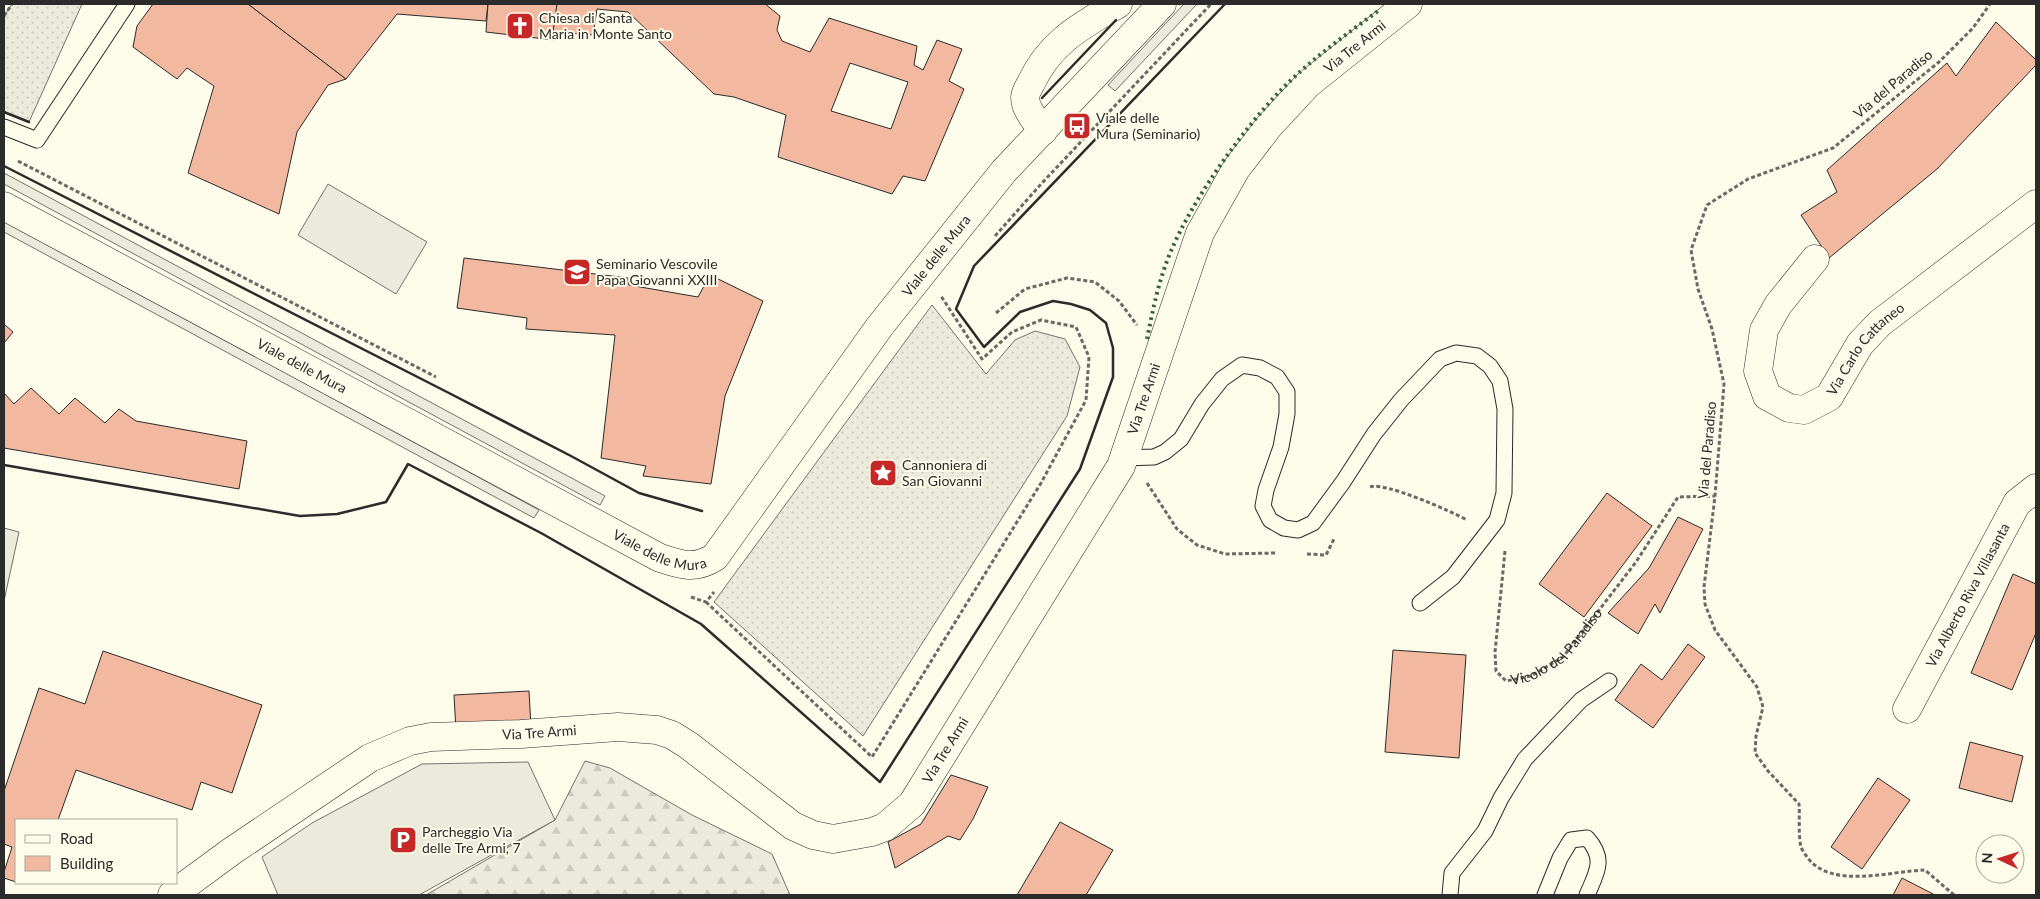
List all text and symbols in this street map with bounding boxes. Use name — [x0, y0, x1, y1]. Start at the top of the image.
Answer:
place label: Chiesa di Santa Maria in Monte Santo — [539, 9, 672, 42]
church icon: Chiesa di Santa Maria in Monte Santo — [505, 11, 535, 41]
street label: Via Tre Armi — [1320, 16, 1389, 76]
street label: Via del Paradiso — [1850, 46, 1936, 122]
place label: Viale delle Mura (Seminario) — [1096, 109, 1201, 142]
bus stop icon: Viale delle Mura (Seminario) — [1062, 111, 1092, 141]
street label: Viale delle Mura — [898, 211, 974, 300]
place label: Seminario Vescovile Papa Giovanni XXIII — [596, 255, 718, 288]
school or university icon: Seminario Vescovile Papa Giovanni XXIII — [562, 257, 592, 287]
street label: Via Carlo Cattaneo — [1823, 299, 1907, 398]
street label: Viale delle Mura — [254, 334, 350, 396]
street label: Via Tre Armi — [1123, 361, 1163, 437]
street label: Via del Paradiso — [1694, 400, 1719, 499]
place label: Cannoniera di San Giovanni — [902, 456, 987, 489]
place icon: Cannoniera di San Giovanni — [868, 458, 898, 488]
street label: Via Alberto Riva Villasanta — [1922, 520, 2013, 670]
street label: Viale delle Mura — [610, 525, 708, 573]
street label: Vicolo del Paradiso — [1509, 605, 1605, 688]
street label: Via Tre Armi — [918, 714, 972, 786]
street label: Via Tre Armi — [502, 721, 577, 743]
legend — [15, 819, 178, 884]
place label: Parcheggio Via delle Tre Armi, 7 — [422, 823, 521, 856]
parking icon: Parcheggio Via delle Tre Armi, 7 — [388, 825, 418, 855]
text: Road — [60, 829, 93, 847]
north arrow — [1975, 834, 2025, 884]
text: N — [1978, 852, 1995, 864]
text: Building — [60, 854, 113, 872]

